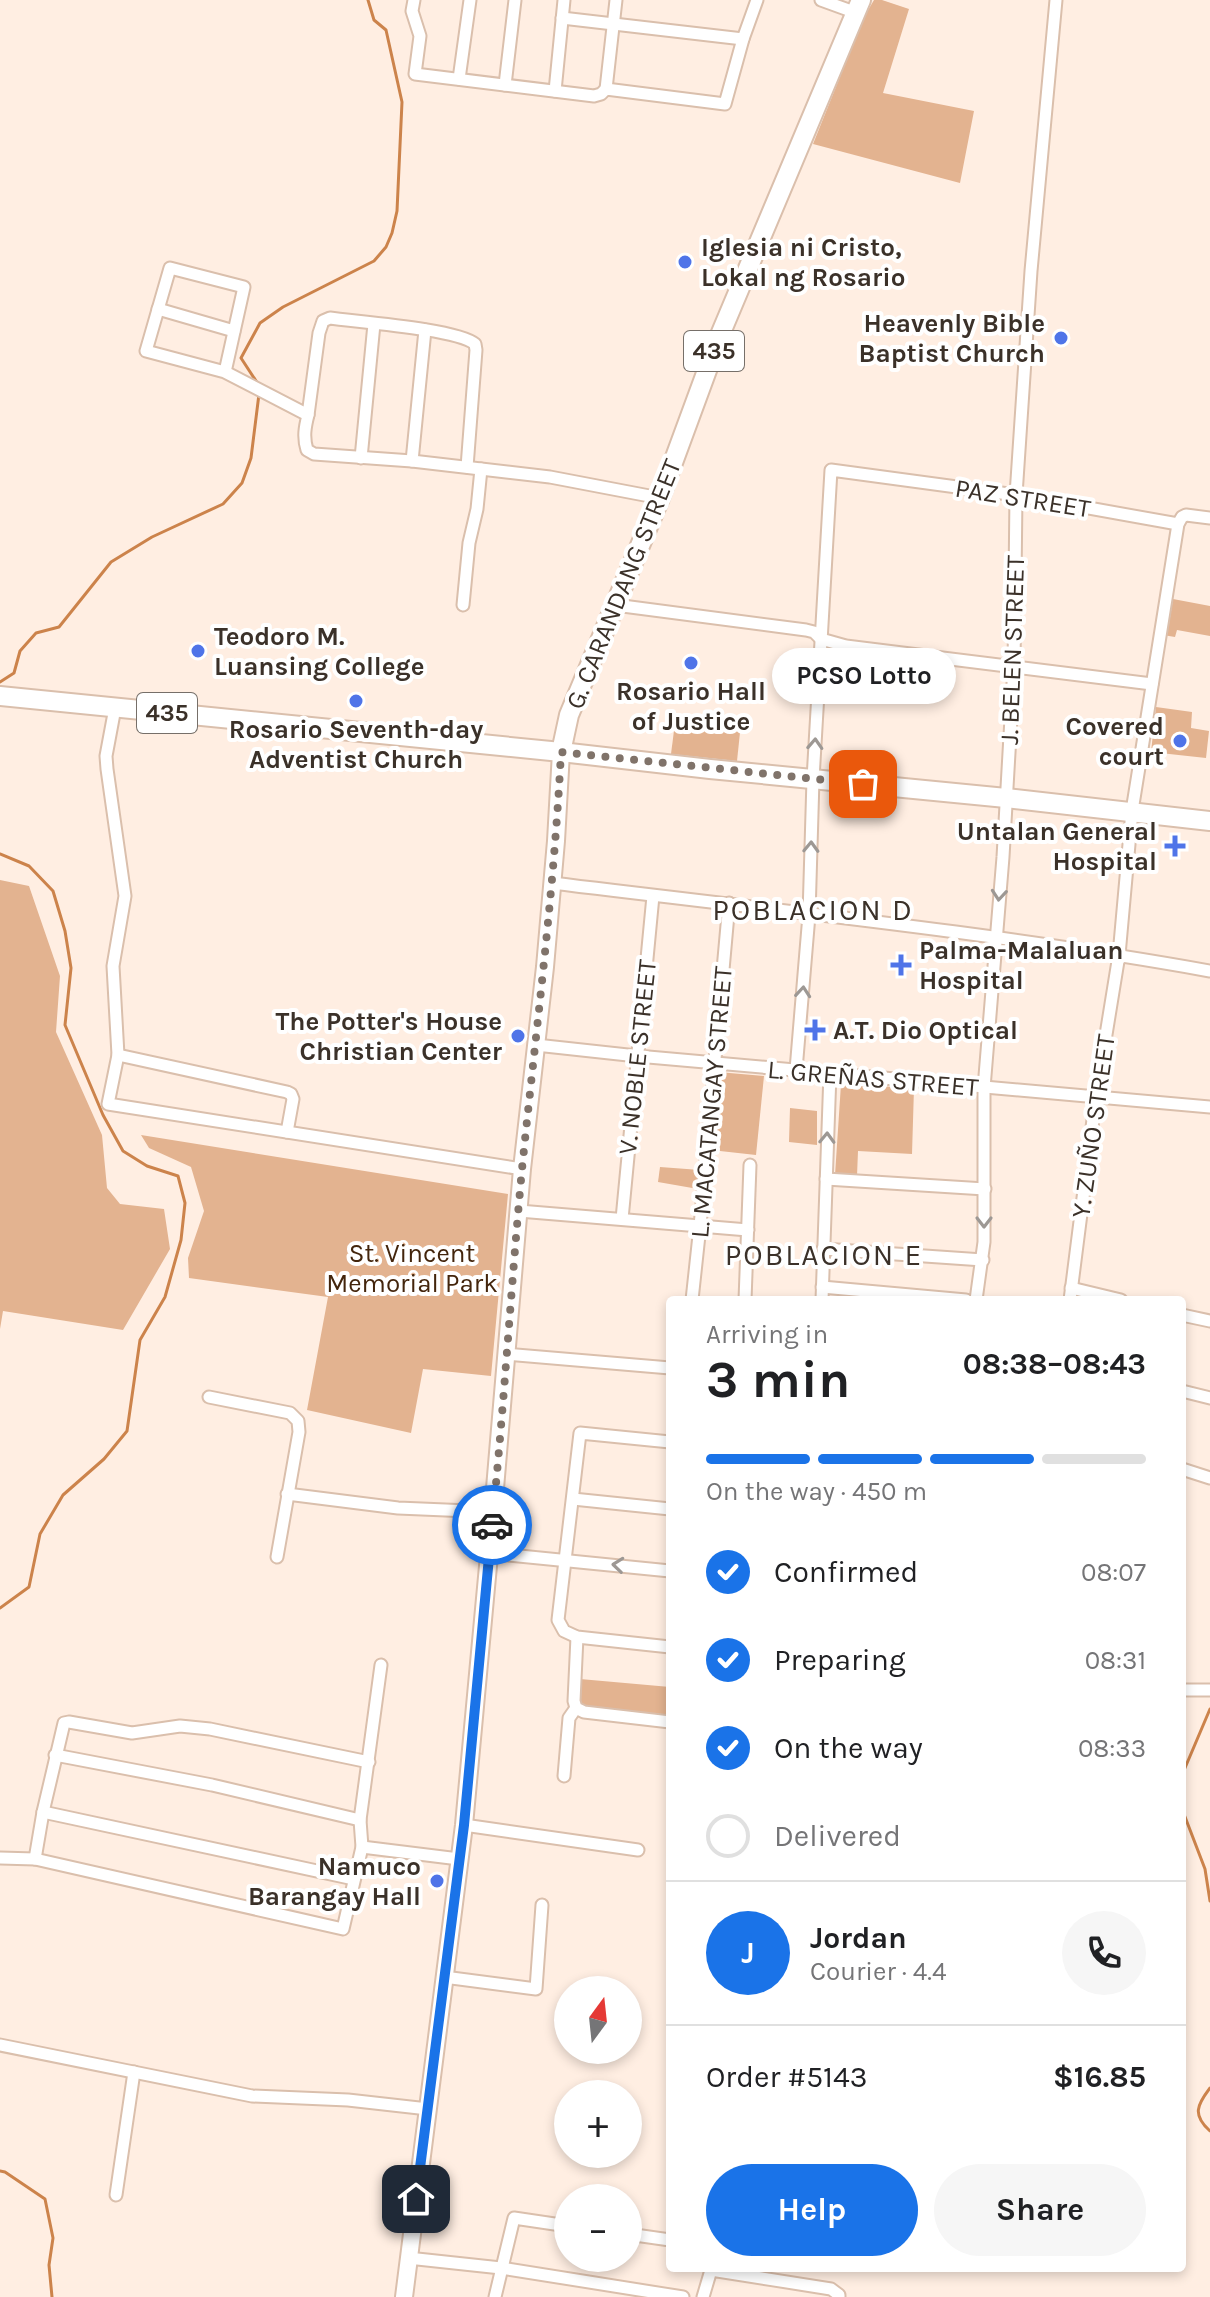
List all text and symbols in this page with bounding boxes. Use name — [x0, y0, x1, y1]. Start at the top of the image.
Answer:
place label: Iglesia ni Cristo, Lokal ng Rosario — [701, 232, 905, 293]
marker: Iglesia ni Cristo, Lokal ng Rosario — [676, 253, 694, 271]
place label: Heavenly Bible Baptist Church — [859, 308, 1045, 369]
marker: Heavenly Bible Baptist Church — [1052, 329, 1070, 347]
road number: 435 — [684, 331, 744, 371]
street label: G. CARANDANG STREET — [559, 455, 688, 714]
street label: PAZ STREET — [953, 472, 1093, 525]
street label: J. BELEN STREET — [994, 555, 1031, 745]
place label: Teodoro M. Luansing College — [214, 621, 424, 682]
marker: Teodoro M. Luansing College — [189, 642, 207, 660]
callout: PCSO Lotto — [771, 648, 955, 704]
marker: Rosario Hall of Justice — [682, 654, 700, 672]
text: PCSO Lotto — [796, 660, 932, 691]
place label: Rosario Hall of Justice — [616, 676, 766, 737]
marker: Rosario Seventh-day Adventist Church — [347, 692, 365, 710]
road number: 435 — [137, 693, 197, 733]
place label: Covered court — [1066, 711, 1164, 772]
place label: Rosario Seventh-day Adventist Church — [229, 714, 483, 775]
marker: Covered court — [1171, 732, 1189, 750]
one-way arrow — [806, 737, 823, 750]
pin — [829, 750, 897, 818]
icon: bag — [841, 762, 885, 806]
place label: Untalan General Hospital — [957, 816, 1157, 877]
marker: Untalan General Hospital — [1164, 835, 1186, 857]
one-way arrow — [802, 840, 820, 853]
one-way arrow — [991, 889, 1008, 902]
district label: POBLACION D — [712, 892, 914, 928]
place label: Palma-Malaluan Hospital — [919, 935, 1124, 996]
marker: Palma-Malaluan Hospital — [890, 954, 912, 976]
street label: V. NOBLE STREET — [612, 958, 663, 1156]
street label: L. MACATANGAY STREET — [684, 965, 739, 1239]
one-way arrow — [794, 985, 811, 998]
place label: The Potter's House Christian Center — [276, 1006, 503, 1067]
place label: A.T. Dio Optical — [833, 1015, 1018, 1046]
marker: A.T. Dio Optical — [804, 1019, 826, 1041]
marker: The Potter's House Christian Center — [509, 1027, 527, 1045]
street label: Y. ZUÑO STREET — [1065, 1032, 1122, 1220]
street label: L. GREÑAS STREET — [766, 1054, 980, 1103]
one-way arrow — [819, 1131, 836, 1144]
one-way arrow — [975, 1216, 993, 1229]
district label: POBLACION E — [725, 1237, 923, 1273]
park label: St. Vincent Memorial Park — [326, 1238, 498, 1299]
text: Arriving in — [706, 1319, 828, 1350]
text: 08:38–08:43 — [963, 1346, 1146, 1382]
text: 3 min — [706, 1349, 850, 1410]
text: On the way · 450 m — [706, 1476, 927, 1507]
courier — [452, 1485, 532, 1565]
icon: car — [470, 1503, 514, 1547]
icon: check — [706, 1550, 750, 1594]
text: Confirmed — [774, 1554, 918, 1590]
one-way arrow — [611, 1557, 624, 1574]
text: 08:07 — [1081, 1557, 1146, 1588]
icon: check — [706, 1638, 750, 1682]
text: Preparing — [774, 1642, 906, 1678]
text: 08:31 — [1085, 1645, 1146, 1676]
icon: check — [706, 1726, 750, 1770]
text: On the way — [774, 1730, 923, 1766]
text: 08:33 — [1078, 1733, 1146, 1764]
text: Delivered — [774, 1818, 901, 1854]
place label: Namuco Barangay Hall — [248, 1851, 421, 1912]
marker: Namuco Barangay Hall — [428, 1872, 446, 1890]
button: phone — [1062, 1911, 1146, 1995]
text: Jordan — [810, 1920, 907, 1956]
text: J — [741, 1935, 755, 1971]
text: Courier · 4.4 — [810, 1956, 946, 1987]
north arrow — [554, 1976, 642, 2064]
map controls — [554, 1976, 642, 2272]
text: Order #5143 — [706, 2059, 867, 2095]
text: $16.85 — [1053, 2059, 1146, 2095]
button: + — [554, 2080, 642, 2168]
button: Help — [706, 2164, 918, 2256]
button: Share — [934, 2164, 1146, 2256]
pin — [382, 2165, 450, 2233]
icon: home — [394, 2177, 438, 2221]
button: − — [554, 2184, 642, 2272]

